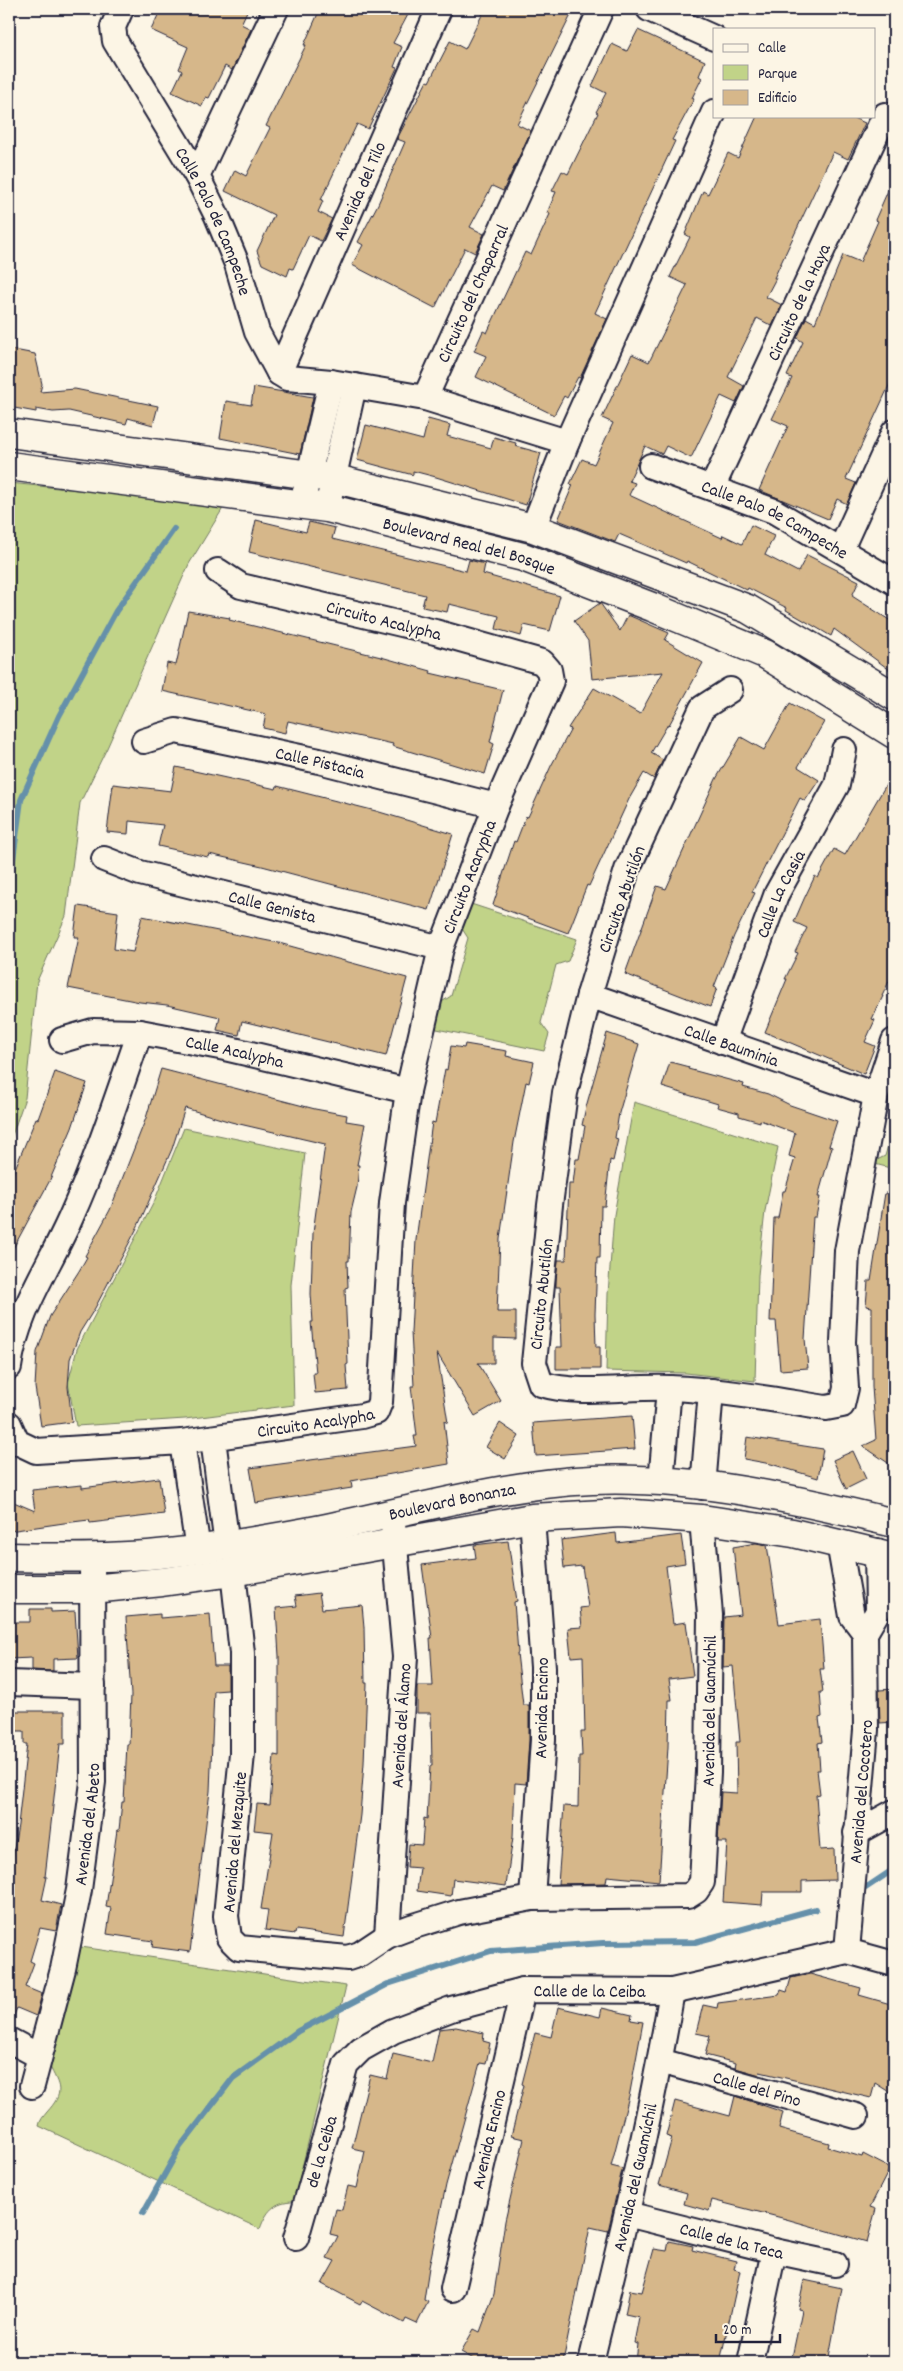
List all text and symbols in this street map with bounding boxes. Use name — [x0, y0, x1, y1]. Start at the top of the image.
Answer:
legend — [713, 28, 876, 118]
text: Calle — [758, 38, 787, 60]
text: Parque — [758, 64, 798, 86]
text: Edificio — [758, 88, 797, 110]
street label: Avenida del Tilo — [329, 138, 394, 245]
street label: Calle Palo de Campeche — [167, 143, 256, 299]
street label: Circuito del Chaparral — [433, 220, 517, 367]
street label: Circuito de la Haya — [763, 240, 839, 366]
street label: Calle Palo de Campeche — [697, 475, 852, 567]
street label: Boulevard Real del Bosque — [380, 512, 559, 583]
street label: Circuito Acalypha — [323, 596, 444, 649]
street label: Calle Pistacia — [273, 742, 367, 787]
street label: Circuito Acarypha — [438, 816, 505, 938]
street label: Circuito Abutilón — [593, 843, 653, 957]
street label: Calle La Casia — [752, 846, 814, 942]
street label: Calle Genista — [225, 885, 319, 931]
street label: Calle Bauminia — [680, 1019, 782, 1075]
street label: Calle Acalypha — [183, 1031, 287, 1077]
street label: Circuito Abutilón — [525, 1237, 562, 1351]
street label: Circuito Acalypha — [256, 1403, 378, 1446]
street label: Boulevard Bonanza — [387, 1478, 518, 1529]
street label: Avenida del Guamúchil — [697, 1634, 725, 1787]
street label: Avenida Encino — [530, 1657, 557, 1759]
street label: Avenida del Álamo — [387, 1662, 420, 1789]
street label: Avenida del Cocotero — [845, 1720, 881, 1865]
street label: Avenida del Abeto — [70, 1763, 108, 1887]
street label: Avenida del Mezquite — [218, 1771, 255, 1914]
street label: Calle de la Ceiba — [534, 1980, 646, 2006]
street label: Calle del Pino — [710, 2066, 804, 2115]
street label: Avenida Encino — [467, 2087, 514, 2192]
street label: Avenida del Guamúchil — [608, 2101, 666, 2254]
street label: de la Ceiba — [301, 2113, 346, 2191]
street label: Calle de la Teca — [677, 2218, 786, 2268]
scale bar — [716, 2311, 779, 2343]
text: 20 m — [723, 2320, 751, 2342]

